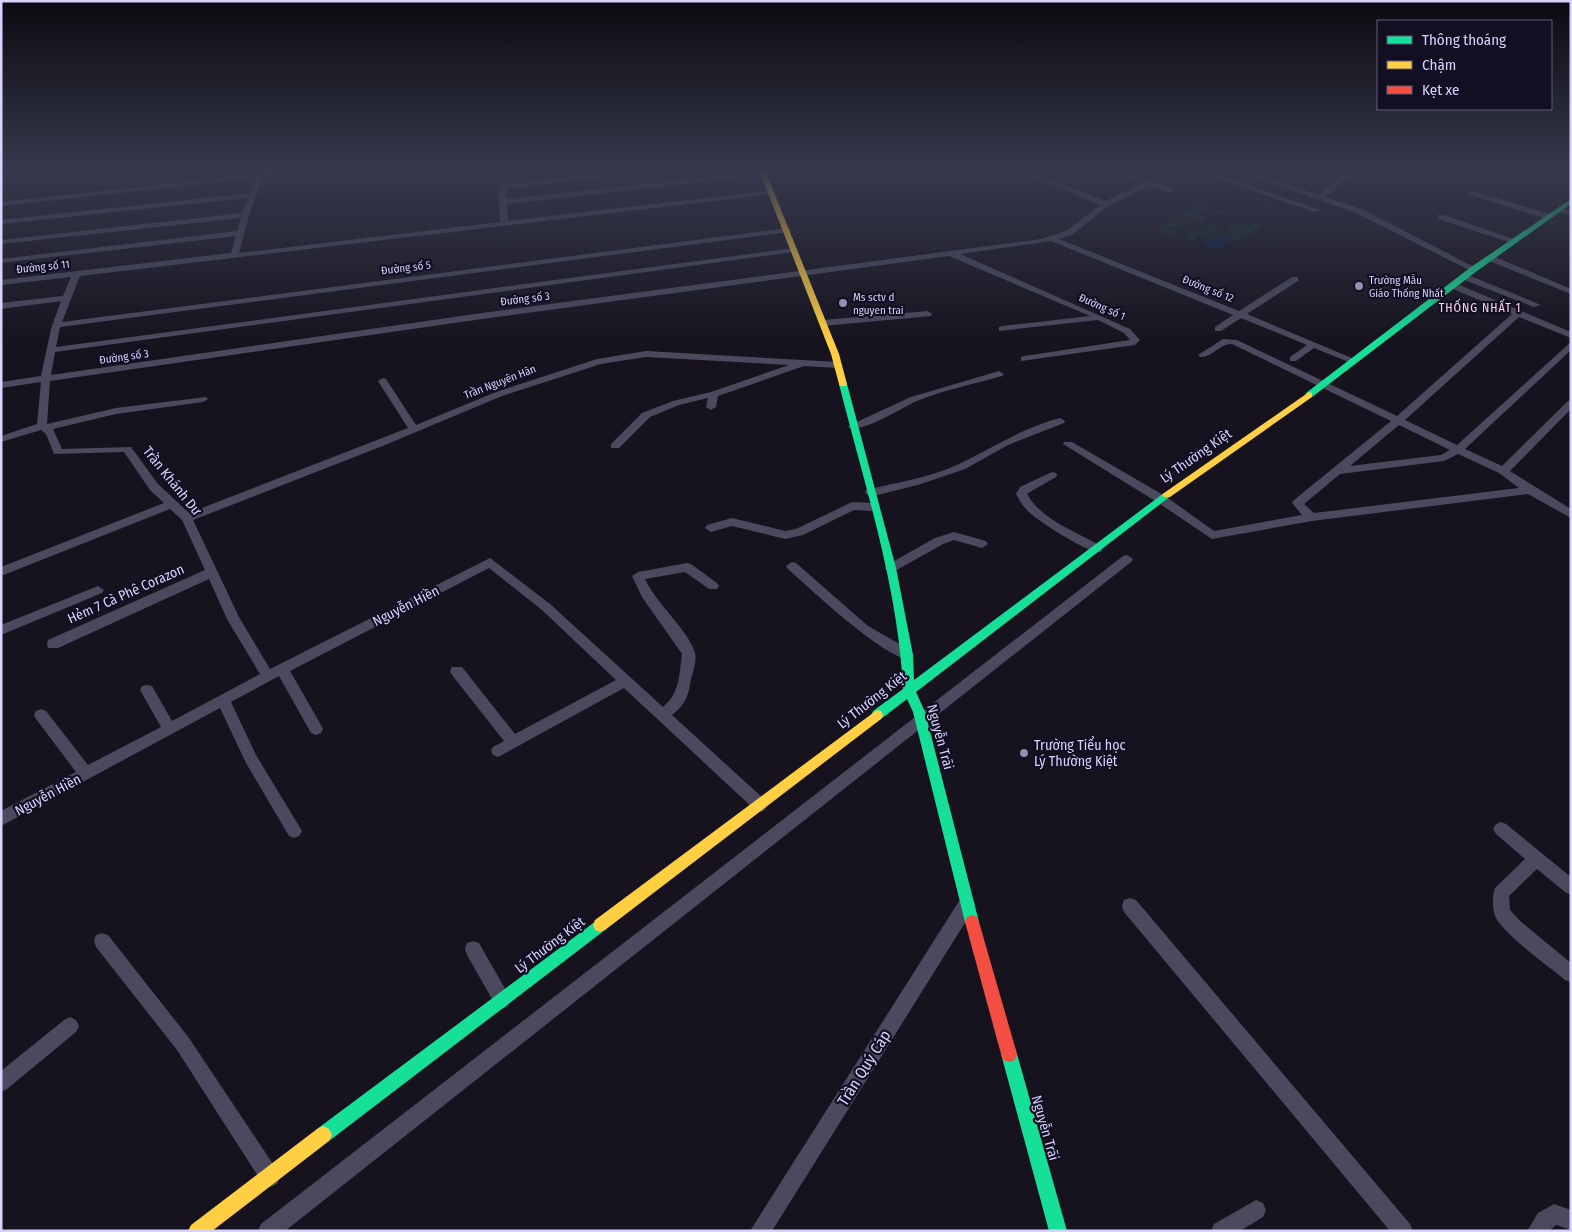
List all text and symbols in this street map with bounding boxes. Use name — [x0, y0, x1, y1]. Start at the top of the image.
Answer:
legend — [1377, 20, 1552, 110]
text: Thông thoáng — [1422, 31, 1506, 49]
text: Chậm — [1422, 56, 1456, 74]
text: Kẹt xe — [1422, 81, 1459, 99]
street label: Đường số 11 — [16, 258, 70, 276]
street label: Đường số 5 — [380, 259, 432, 277]
street label: Đường số 12 — [1180, 273, 1236, 305]
place label: Trường Mẫu Giáo Thống Nhất — [1369, 274, 1444, 300]
marker: Trường Mẫu Giáo Thống Nhất — [1353, 280, 1365, 292]
street label: Đường số 3 — [499, 290, 551, 308]
place label: Ms sctv d nguyen trai — [853, 291, 904, 317]
street label: Đường số 1 — [1077, 291, 1127, 323]
marker: Ms sctv d nguyen trai — [837, 297, 849, 309]
district label: THỐNG NHẤT 1 — [1439, 298, 1521, 315]
street label: Đường số 3 — [98, 347, 150, 367]
street label: Trần Nguyên Hãn — [462, 362, 538, 402]
street label: Lý Thường Kiệt — [1157, 425, 1235, 487]
street label: Trần Khánh Dư — [139, 443, 206, 519]
street label: Hẻm 7 Cà Phê Corazon — [65, 561, 187, 627]
street label: Nguyễn Hiền — [369, 581, 442, 630]
street label: Lý Thường Kiệt — [834, 667, 910, 732]
street label: Nguyễn Trãi — [923, 702, 957, 772]
place label: Trường Tiểu học Lý Thường Kiệt — [1034, 736, 1126, 770]
marker: Trường Tiểu học Lý Thường Kiệt — [1018, 747, 1030, 759]
street label: Nguyễn Hiền — [12, 770, 84, 819]
street label: Lý Thường Kiệt — [512, 913, 589, 977]
street label: Trần Quý Cáp — [832, 1026, 895, 1109]
street label: Nguyễn Trãi — [1028, 1093, 1062, 1163]

